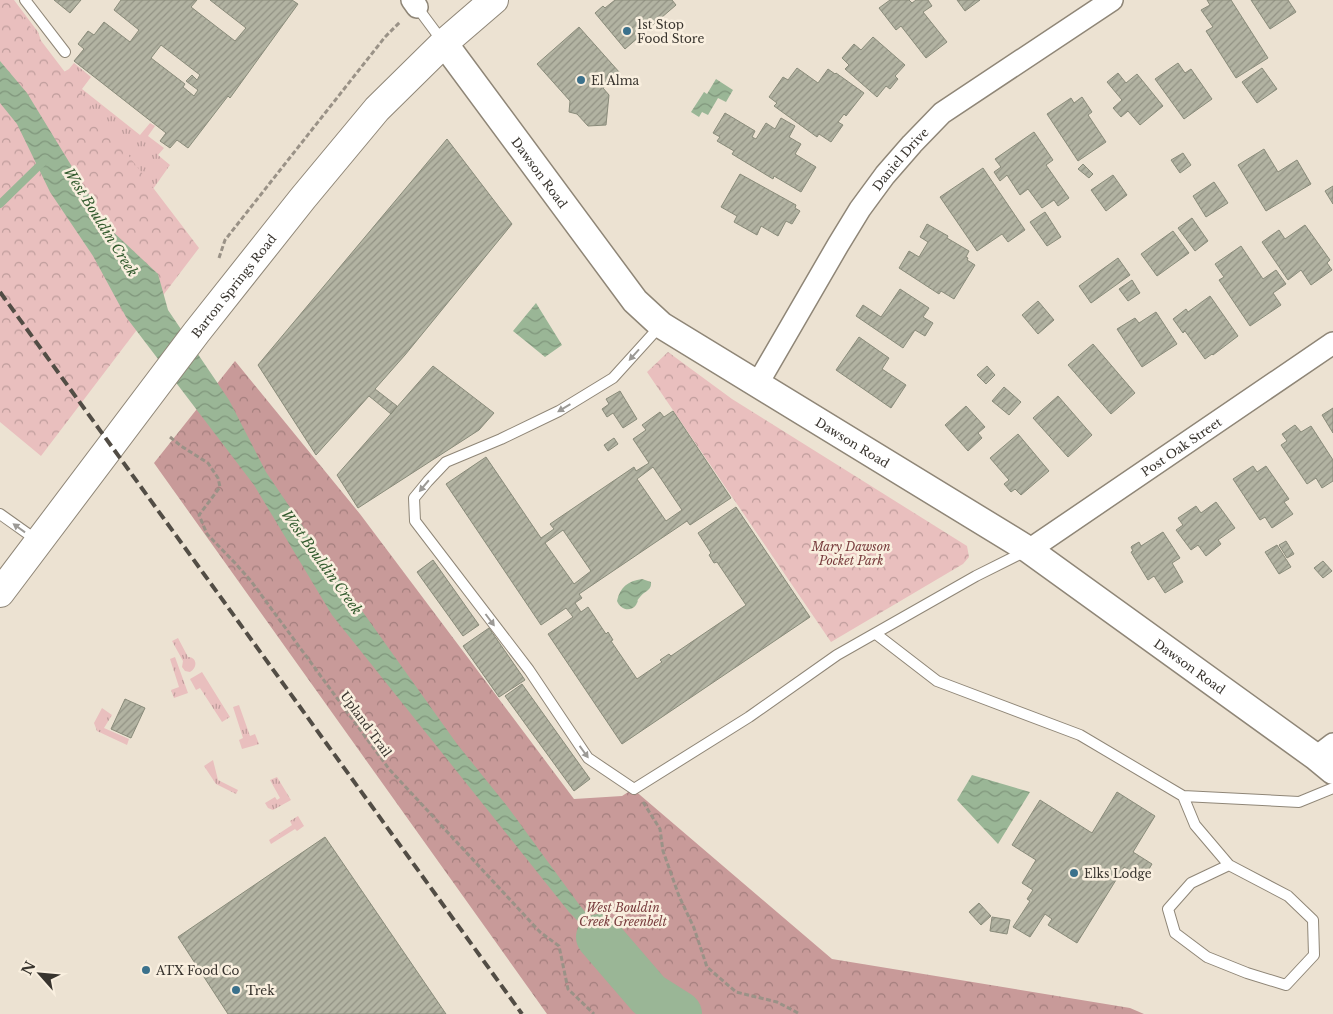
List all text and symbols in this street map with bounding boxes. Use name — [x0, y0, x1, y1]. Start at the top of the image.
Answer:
place label: 1st Stop Food Store — [637, 17, 704, 46]
marker: 1st Stop Food Store — [621, 25, 633, 37]
place label: El Alma — [591, 73, 640, 88]
marker: El Alma — [575, 74, 587, 86]
street label: Daniel Drive — [869, 124, 931, 193]
street label: Dawson Road — [509, 134, 571, 211]
water label: West Bouldin Creek — [60, 164, 142, 280]
street label: Barton Springs Road — [188, 231, 279, 340]
one-way arrow — [628, 348, 640, 360]
one-way arrow — [557, 403, 570, 412]
street label: Dawson Road — [813, 414, 892, 470]
street label: Post Oak Street — [1138, 414, 1225, 479]
one-way arrow — [418, 479, 429, 492]
water label: West Bouldin Creek — [278, 506, 366, 618]
one-way arrow — [12, 523, 26, 533]
park label: Mary Dawson Pocket Park — [811, 539, 891, 568]
one-way arrow — [485, 613, 496, 626]
street label: Dawson Road — [1151, 635, 1228, 697]
street label: Upland Trail — [337, 688, 395, 760]
one-way arrow — [579, 745, 589, 759]
place label: Elks Lodge — [1084, 866, 1152, 881]
marker: Elks Lodge — [1068, 867, 1080, 879]
park label: West Bouldin Creek Greenbelt — [579, 900, 668, 929]
north arrow — [15, 949, 65, 999]
text: N — [17, 958, 39, 978]
place label: ATX Food Co — [155, 963, 239, 978]
marker: ATX Food Co — [140, 964, 152, 976]
place label: Trek — [246, 983, 275, 998]
marker: Trek — [230, 984, 242, 996]

